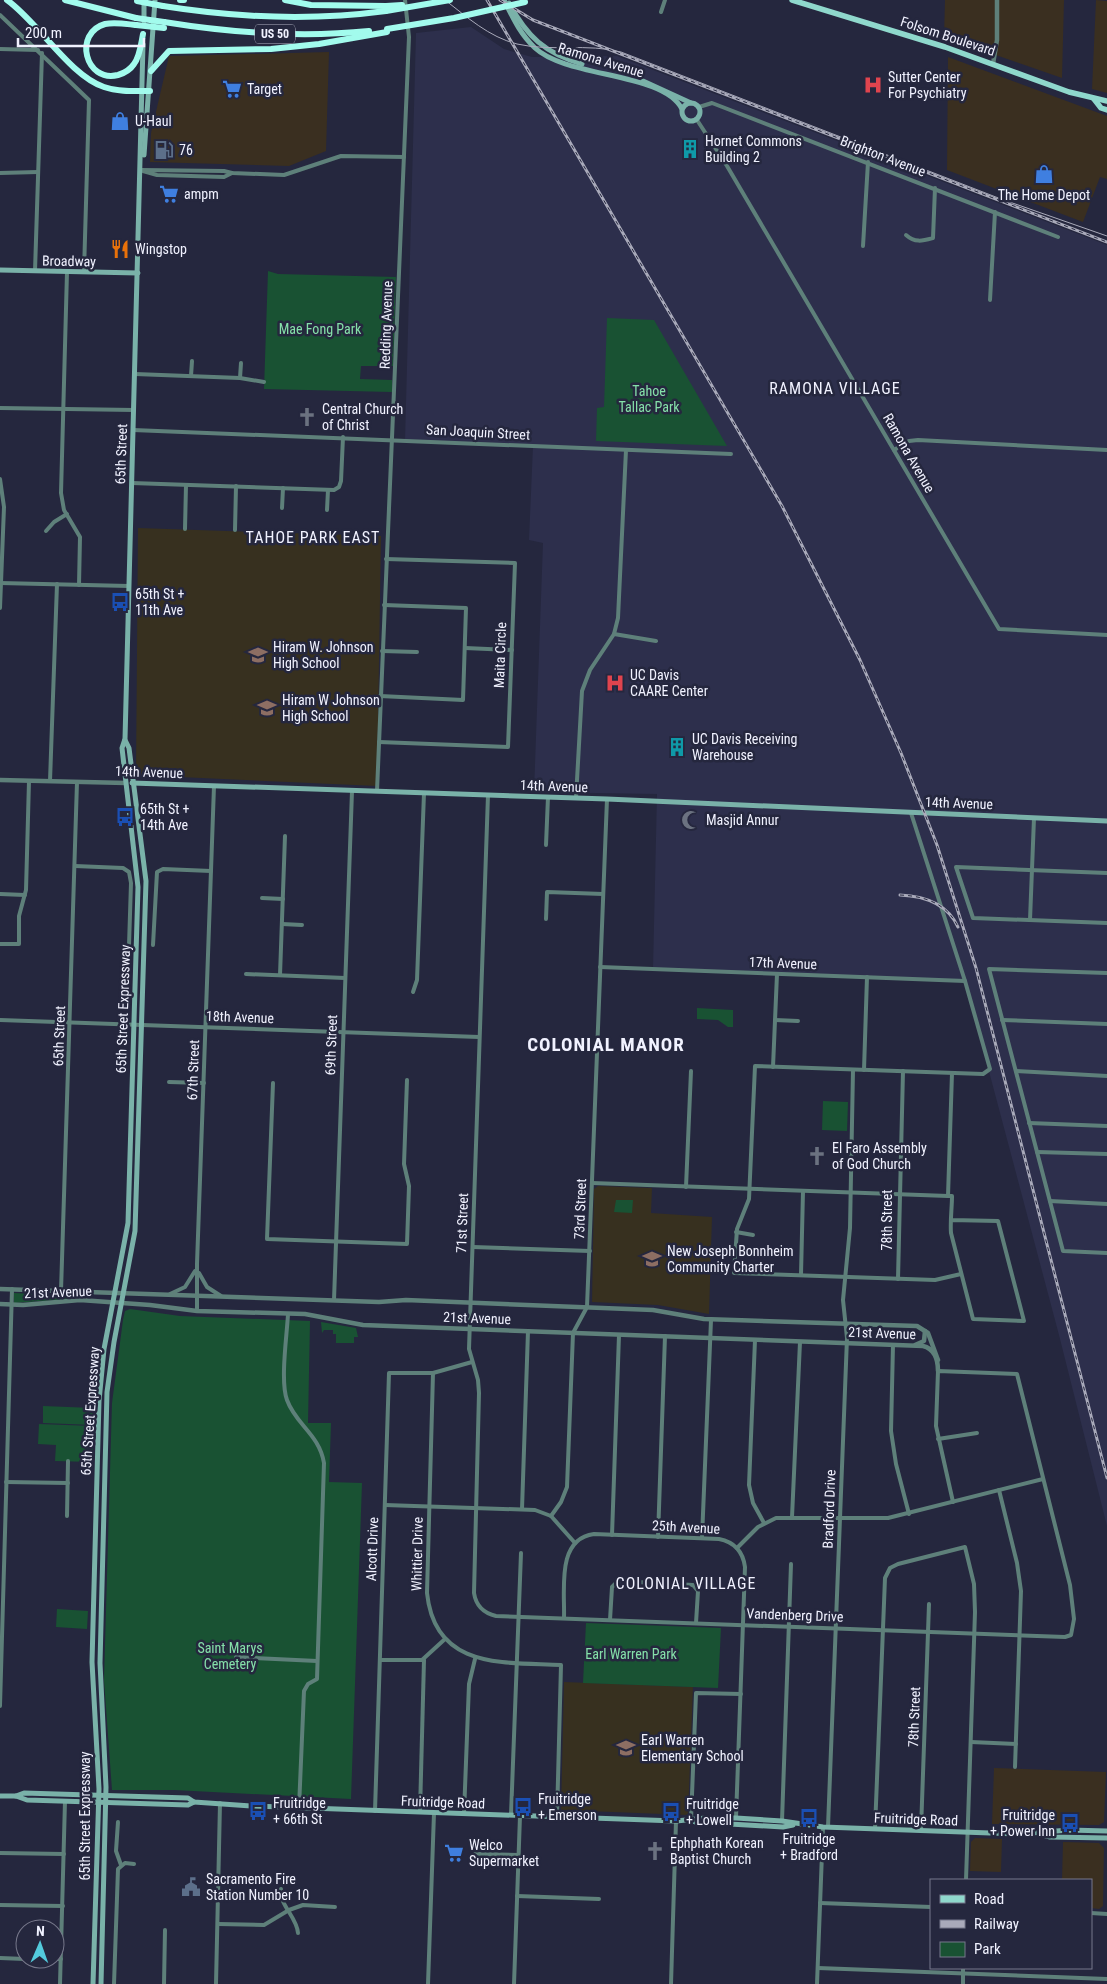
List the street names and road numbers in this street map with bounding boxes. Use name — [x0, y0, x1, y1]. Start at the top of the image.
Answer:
street label: Folsom Boulevard — [899, 13, 997, 59]
road number: US 50 — [255, 24, 295, 44]
street label: Ramona Avenue — [556, 39, 646, 81]
street label: Brighton Avenue — [838, 132, 928, 180]
street label: Broadway — [42, 253, 96, 269]
street label: Redding Avenue — [376, 280, 396, 369]
street label: Ramona Avenue — [880, 411, 938, 496]
street label: San Joaquin Street — [426, 421, 530, 443]
street label: 65th Street — [112, 423, 130, 485]
street label: Maita Circle — [491, 621, 509, 688]
street label: 14th Avenue — [115, 763, 184, 781]
street label: 14th Avenue — [520, 777, 589, 795]
street label: 14th Avenue — [925, 794, 994, 812]
street label: 65th Street Expressway — [113, 944, 133, 1074]
street label: 17th Avenue — [749, 954, 818, 972]
street label: 65th Street — [50, 1005, 68, 1067]
street label: 18th Avenue — [206, 1008, 275, 1026]
street label: 69th Street — [322, 1014, 340, 1076]
street label: 67th Street — [184, 1039, 202, 1101]
street label: 73rd Street — [571, 1178, 589, 1240]
street label: 78th Street — [879, 1190, 895, 1250]
street label: 71st Street — [453, 1193, 471, 1253]
street label: 21st Avenue — [24, 1283, 93, 1301]
street label: 21st Avenue — [443, 1309, 512, 1327]
street label: 21st Avenue — [848, 1324, 917, 1342]
street label: 65th Street Expressway — [78, 1346, 102, 1476]
street label: Bradford Drive — [820, 1469, 838, 1549]
street label: Alcott Drive — [363, 1516, 381, 1581]
street label: Whittier Drive — [408, 1516, 426, 1591]
street label: 25th Avenue — [652, 1517, 721, 1537]
street label: Vandenberg Drive — [746, 1605, 844, 1625]
street label: 78th Street — [905, 1686, 923, 1748]
street label: 65th Street Expressway — [77, 1751, 93, 1880]
street label: Fruitridge Road — [401, 1793, 485, 1811]
street label: Fruitridge Road — [874, 1810, 958, 1828]

